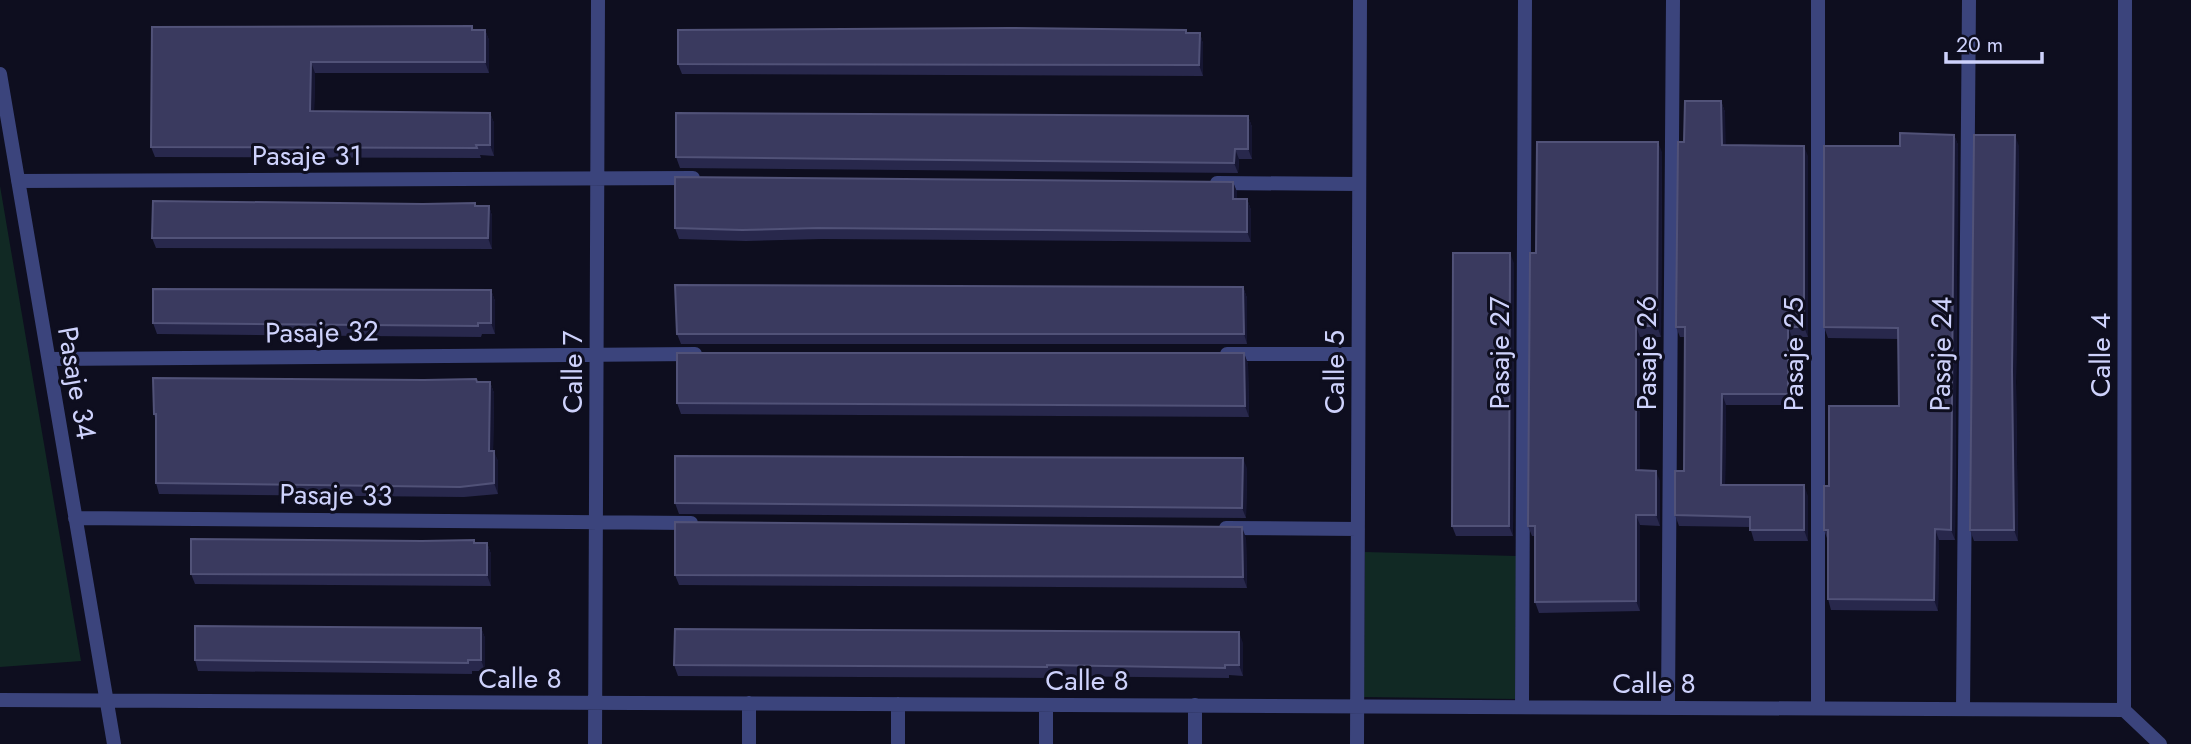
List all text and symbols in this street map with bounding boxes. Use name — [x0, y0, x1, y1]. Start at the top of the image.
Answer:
scale bar — [1946, 21, 2042, 65]
text: 20 m — [1956, 30, 2003, 60]
street label: Pasaje 31 — [252, 135, 362, 176]
street label: Pasaje 27 — [1479, 296, 1520, 410]
street label: Pasaje 26 — [1626, 296, 1667, 410]
street label: Pasaje 24 — [1920, 296, 1962, 412]
street label: Pasaje 25 — [1773, 297, 1814, 411]
street label: Pasaje 32 — [265, 311, 379, 353]
street label: Calle 4 — [2080, 313, 2121, 397]
street label: Pasaje 34 — [47, 323, 107, 443]
street label: Calle 7 — [552, 330, 593, 414]
street label: Calle 5 — [1314, 330, 1355, 414]
street label: Pasaje 33 — [279, 474, 393, 516]
street label: Calle 8 — [478, 658, 562, 699]
street label: Calle 8 — [1045, 660, 1129, 701]
street label: Calle 8 — [1612, 663, 1696, 704]

